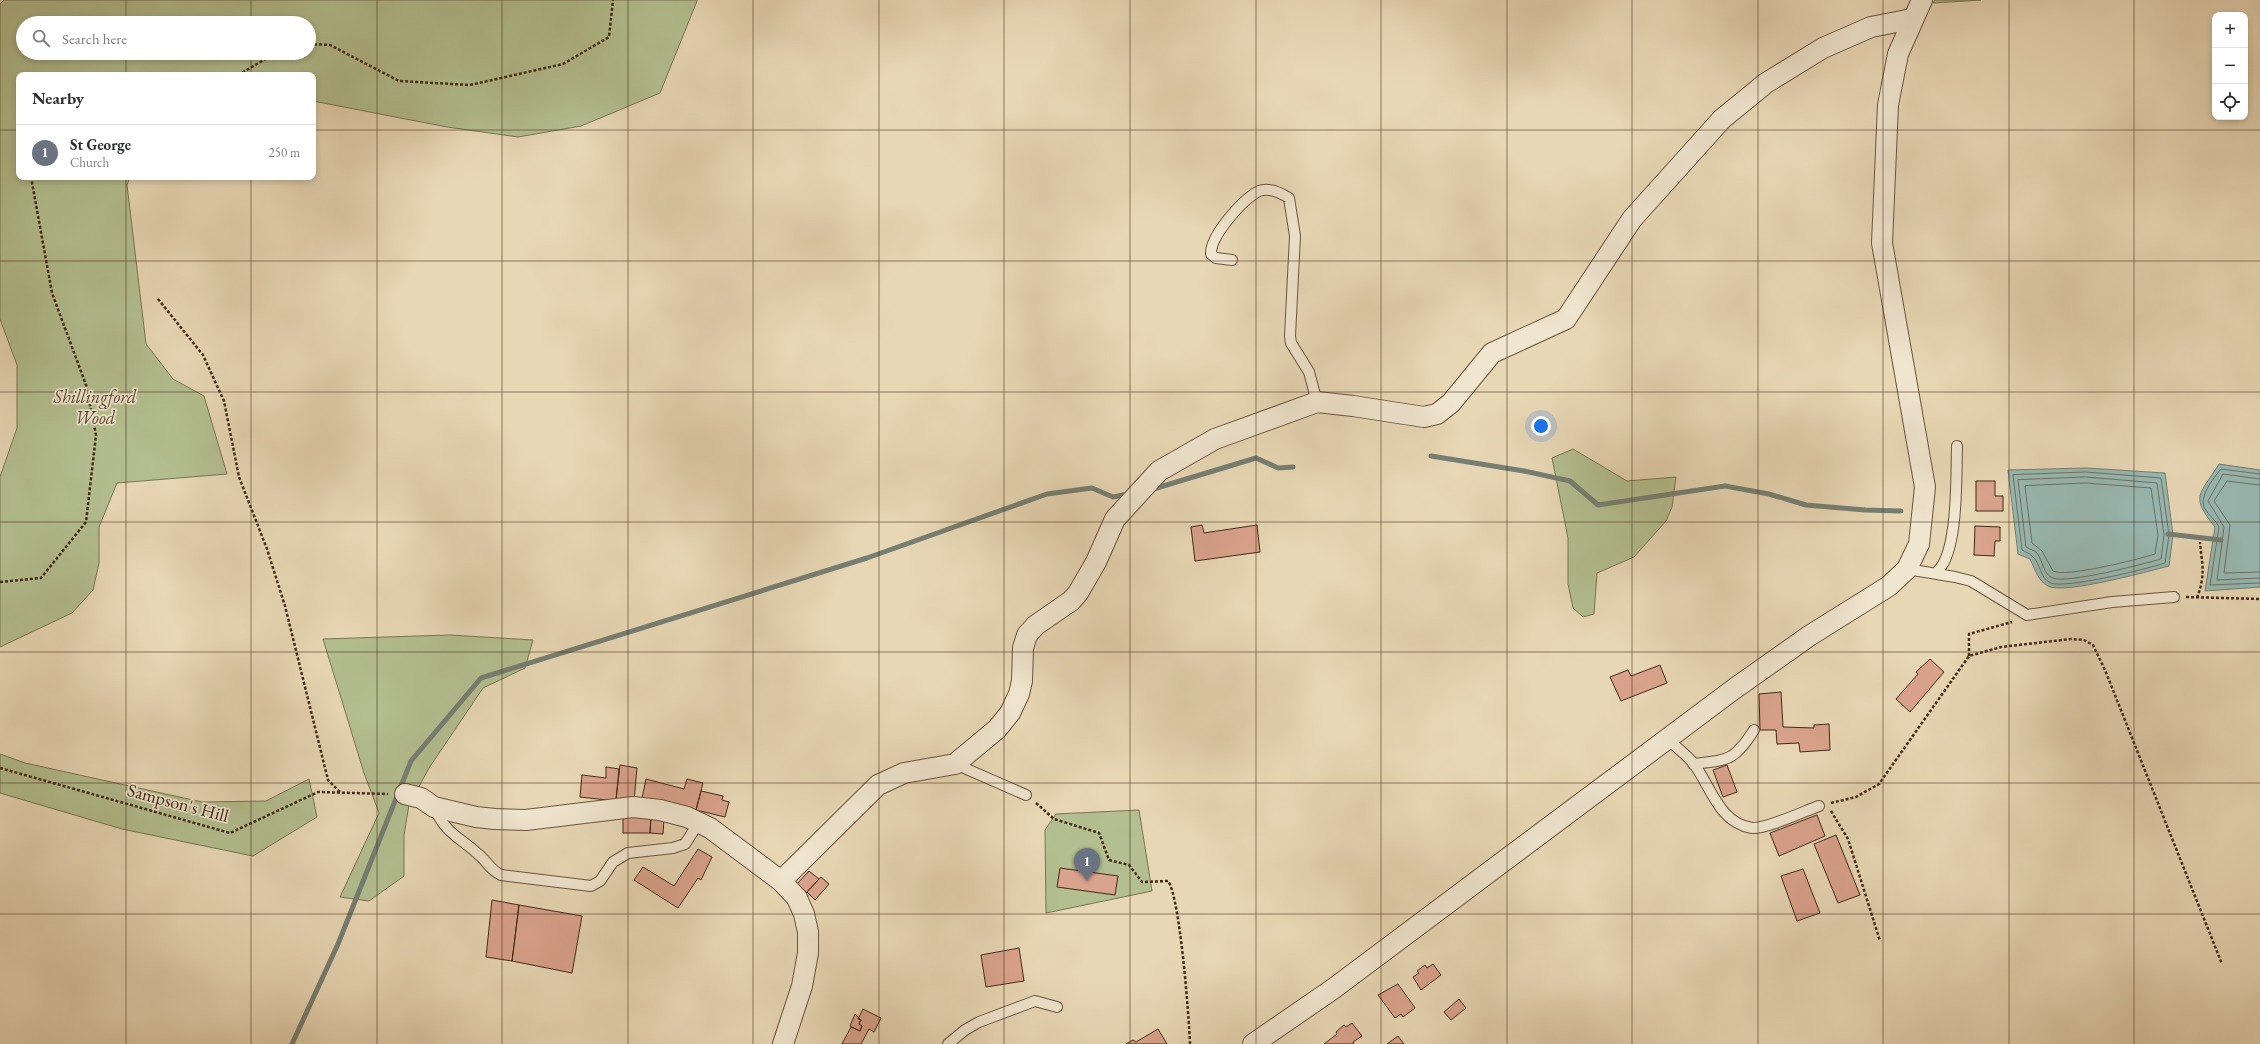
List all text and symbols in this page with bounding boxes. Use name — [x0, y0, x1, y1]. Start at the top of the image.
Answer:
map controls — [2212, 12, 2248, 120]
button: + — [2212, 12, 2248, 48]
search box — [16, 16, 316, 60]
icon: search — [30, 27, 52, 49]
text: Search here — [62, 29, 127, 48]
button: − — [2212, 48, 2248, 84]
button: locate — [2212, 84, 2248, 120]
text: Nearby — [32, 87, 84, 109]
text: St George — [70, 135, 131, 154]
text: 1 — [42, 144, 48, 161]
text: 250 m — [269, 144, 300, 161]
text: Church — [70, 154, 109, 171]
park label: Shillingford Wood — [53, 385, 137, 429]
your location — [1531, 416, 1551, 436]
street label: Sampson's Hill — [125, 778, 231, 827]
pin: 1 — [1074, 848, 1100, 881]

